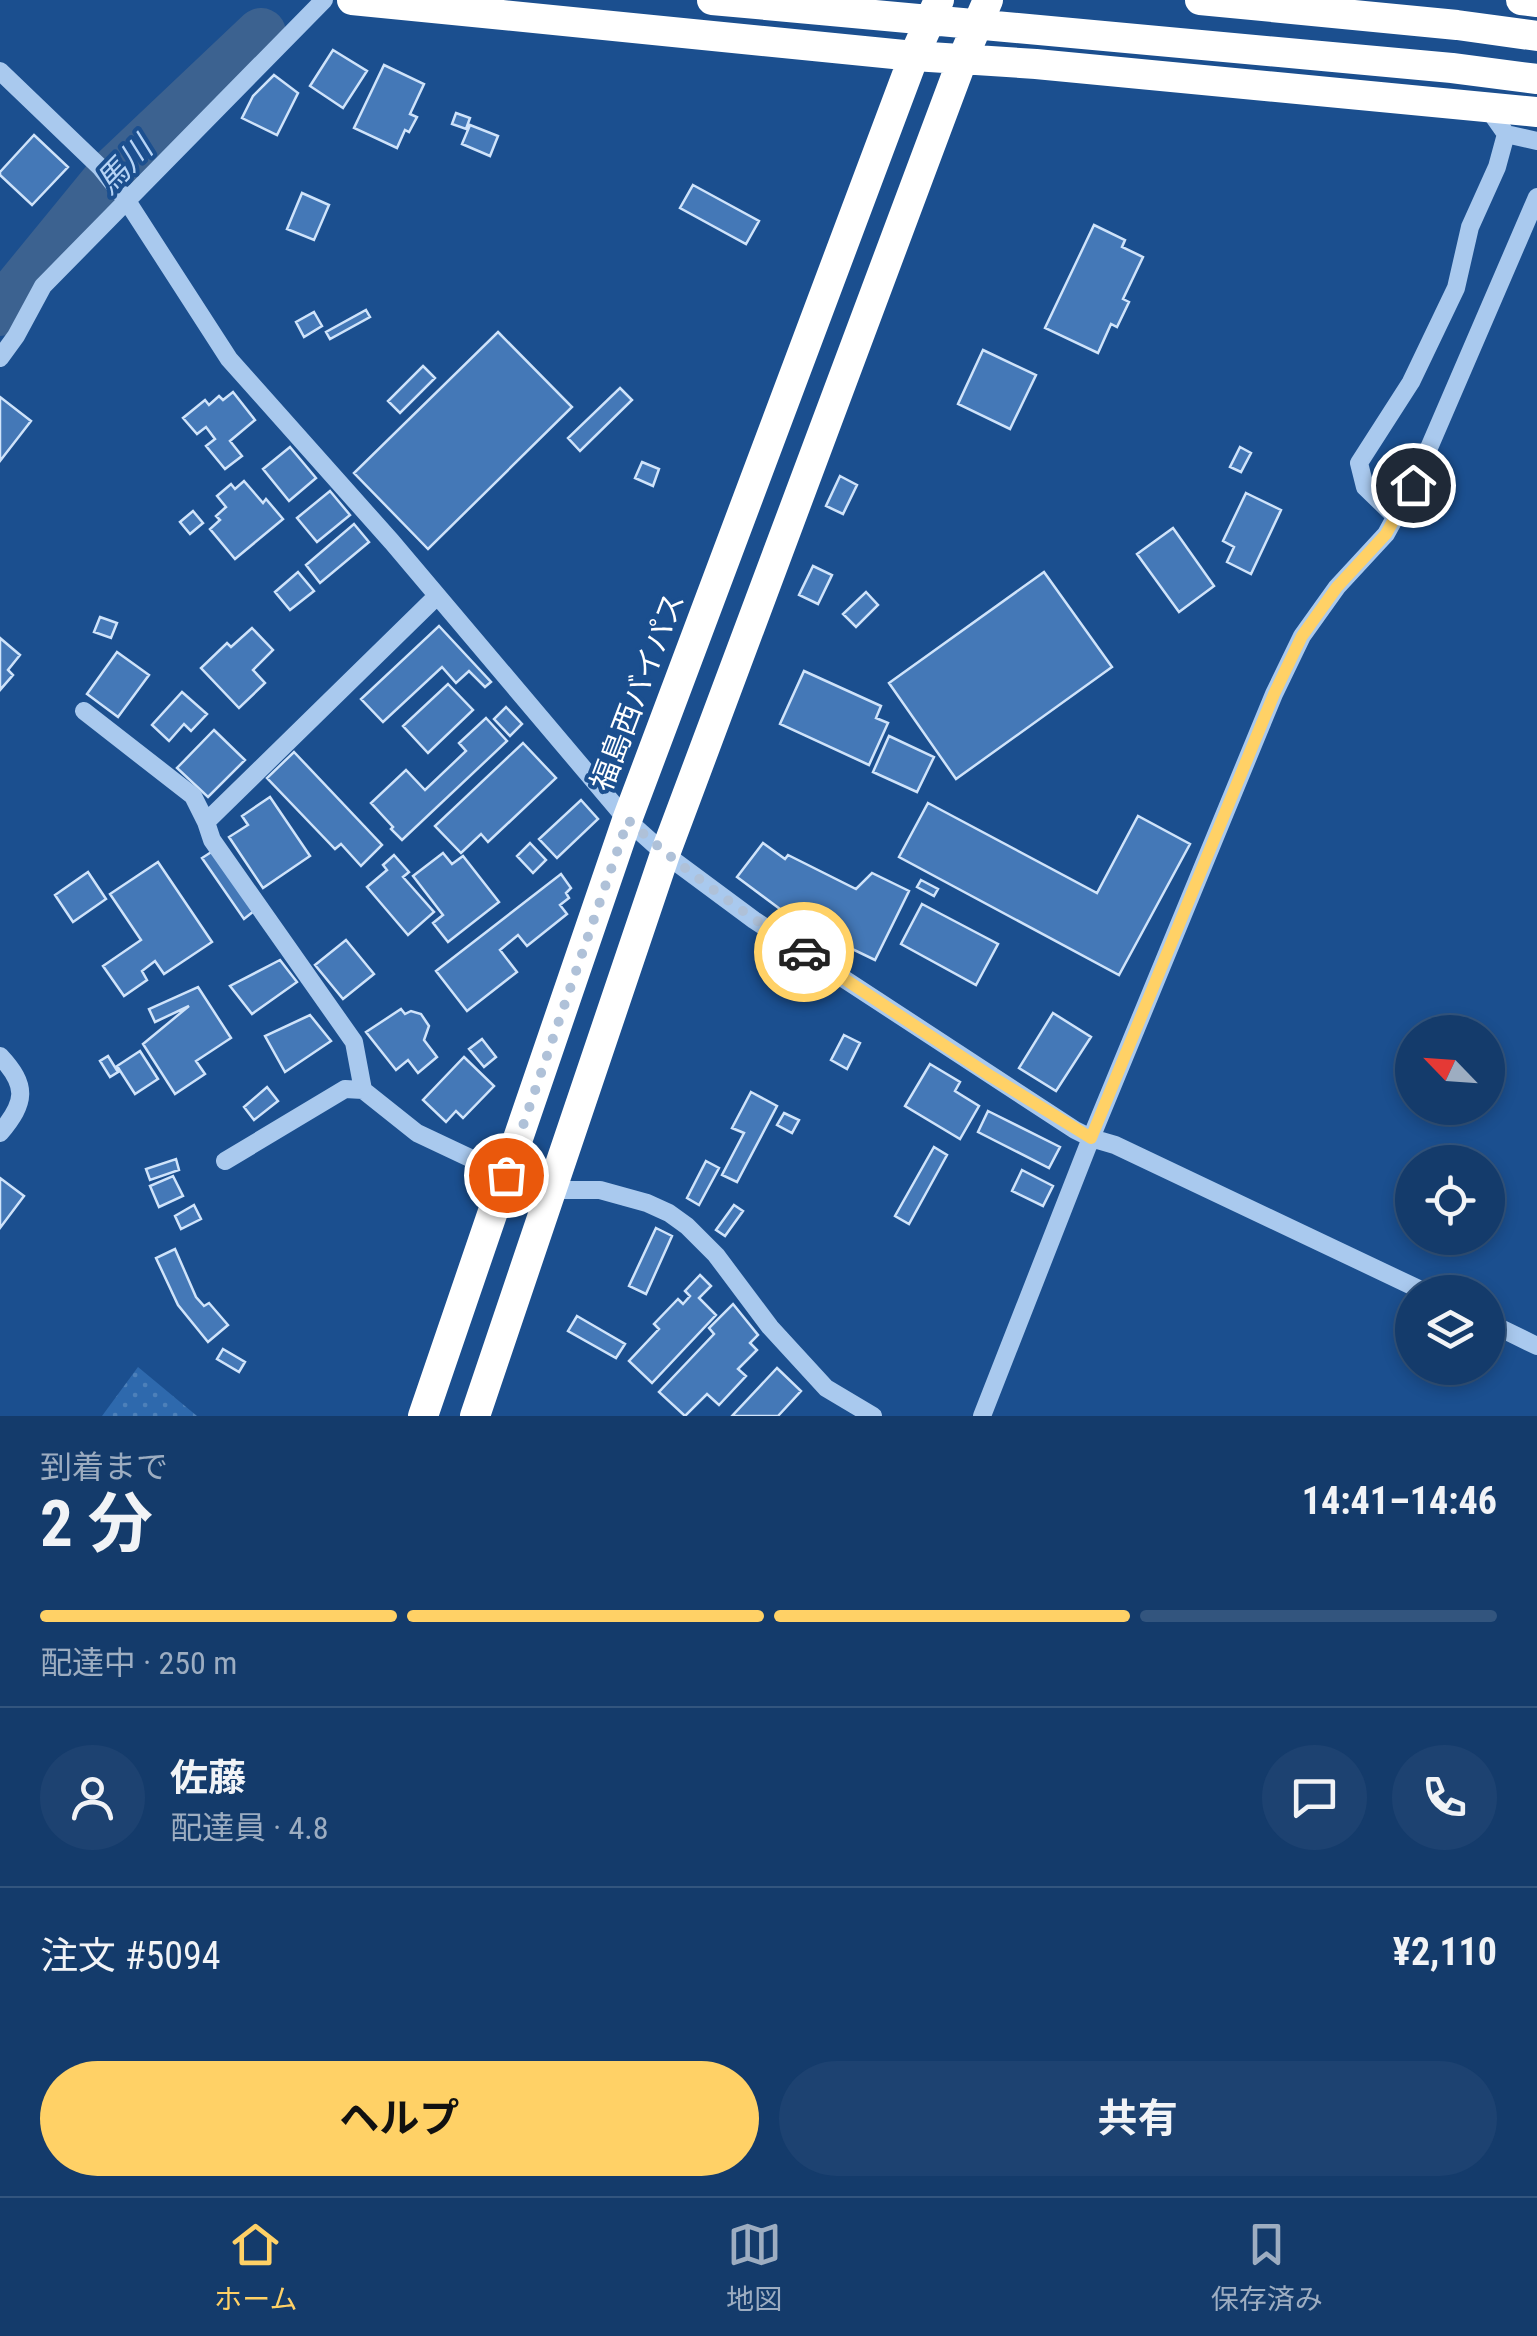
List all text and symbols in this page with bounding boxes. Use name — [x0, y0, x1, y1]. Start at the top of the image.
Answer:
water label: 馬川 — [88, 127, 162, 201]
pin — [1371, 443, 1456, 528]
icon: home — [1386, 458, 1441, 513]
street label: 福島西バイパス — [584, 588, 691, 796]
courier — [754, 902, 854, 1002]
icon: car — [777, 925, 832, 980]
north arrow — [1395, 1015, 1505, 1125]
map controls — [1395, 1015, 1505, 1385]
pin — [464, 1133, 549, 1218]
button: locate — [1395, 1145, 1505, 1255]
icon: bag — [479, 1148, 534, 1203]
button: layers — [1395, 1275, 1505, 1385]
text: 到着まで — [40, 1448, 168, 1486]
text: 14:41–14:46 — [1302, 1479, 1497, 1523]
text: 2 分 — [40, 1486, 153, 1562]
text: 配達中 · 250 m — [40, 1644, 237, 1682]
button: person — [40, 1745, 145, 1850]
button: chat — [1262, 1745, 1367, 1850]
button: phone — [1392, 1745, 1497, 1850]
text: 佐藤 — [170, 1756, 246, 1800]
text: 配達員 · 4.8 — [170, 1809, 329, 1847]
text: ¥2,110 — [1393, 1930, 1497, 1974]
text: 注文 #5094 — [40, 1934, 221, 1978]
button: ヘルプ — [40, 2061, 759, 2176]
button: 共有 — [779, 2061, 1497, 2176]
tab: ホーム — [214, 2217, 297, 2317]
tab: 地図 — [726, 2217, 782, 2317]
tab: 保存済み — [1211, 2217, 1323, 2317]

